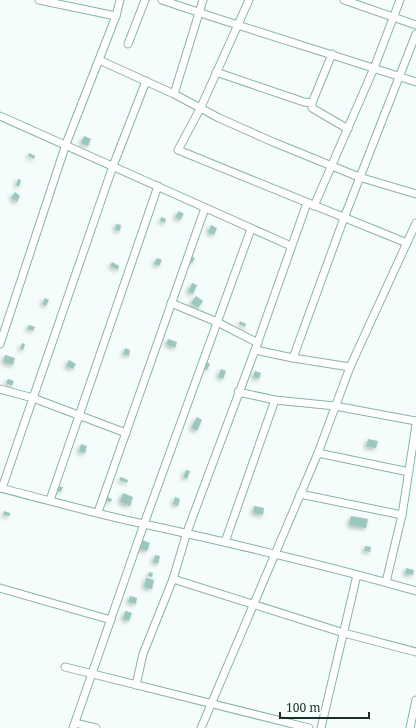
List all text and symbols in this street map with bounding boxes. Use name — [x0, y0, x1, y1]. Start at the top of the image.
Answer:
scale bar — [280, 694, 369, 720]
text: 100 m — [286, 699, 321, 716]

